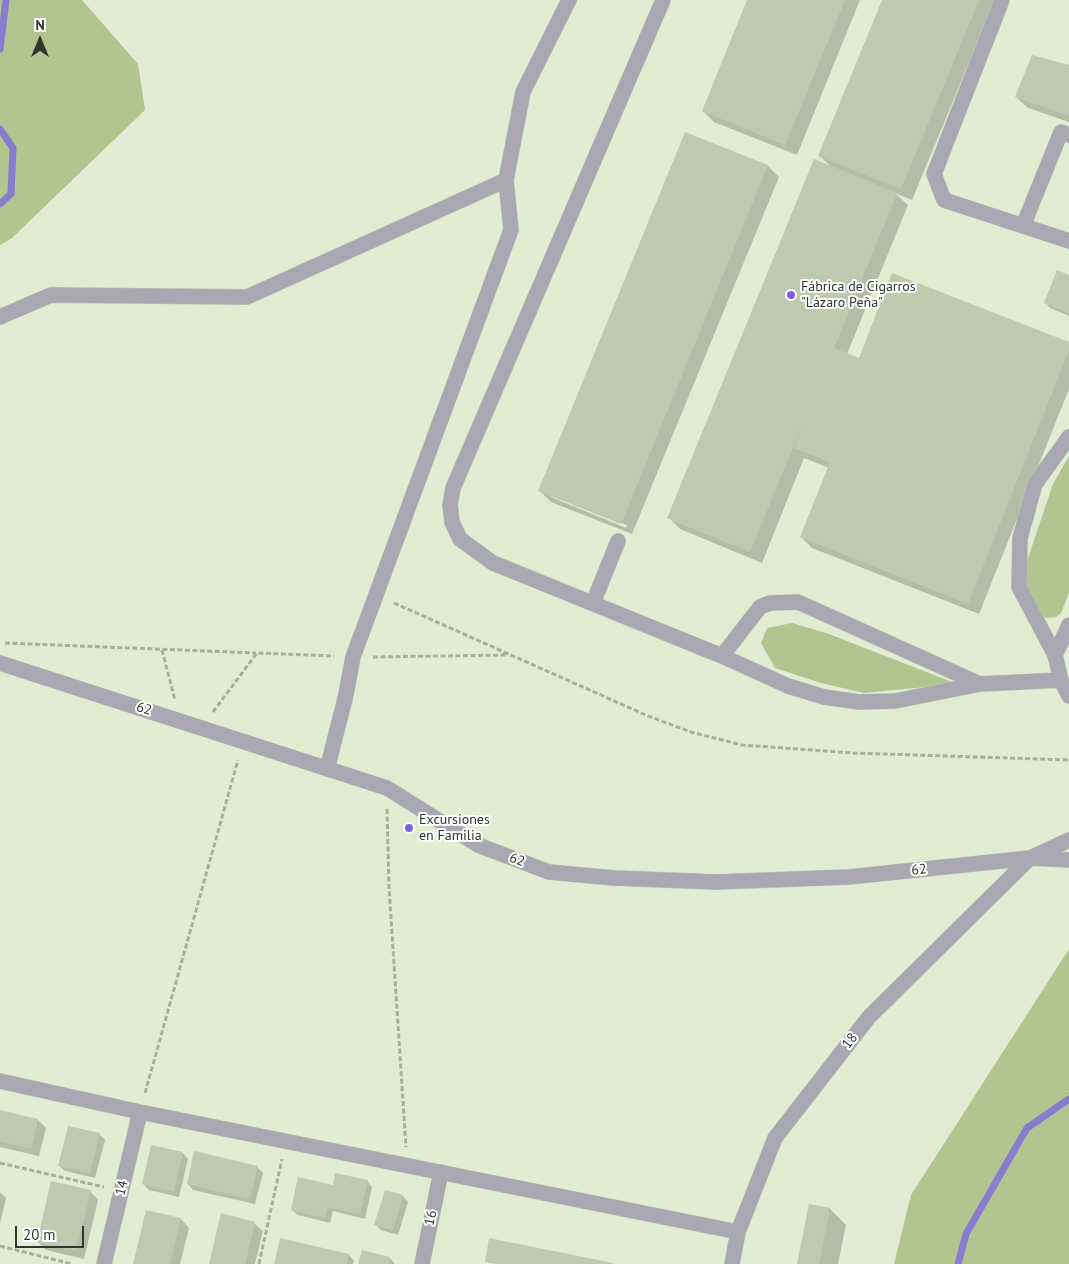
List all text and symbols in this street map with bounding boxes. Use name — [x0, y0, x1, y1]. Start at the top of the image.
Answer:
north arrow — [15, 15, 65, 65]
text: N — [35, 16, 45, 34]
place label: Fábrica de Cigarros "Lázaro Peña" — [801, 279, 916, 312]
marker: Fábrica de Cigarros "Lázaro Peña" — [785, 289, 797, 301]
street label: 62 — [134, 699, 154, 719]
place label: Excursiones en Familia — [419, 812, 490, 844]
marker: Excursiones en Familia — [403, 822, 415, 834]
street label: 62 — [507, 849, 527, 871]
street label: 62 — [911, 861, 927, 879]
street label: 18 — [839, 1030, 861, 1052]
street label: 14 — [112, 1179, 132, 1197]
street label: 16 — [421, 1209, 441, 1227]
scale bar — [18, 1216, 86, 1248]
text: 20 m — [23, 1225, 56, 1244]

